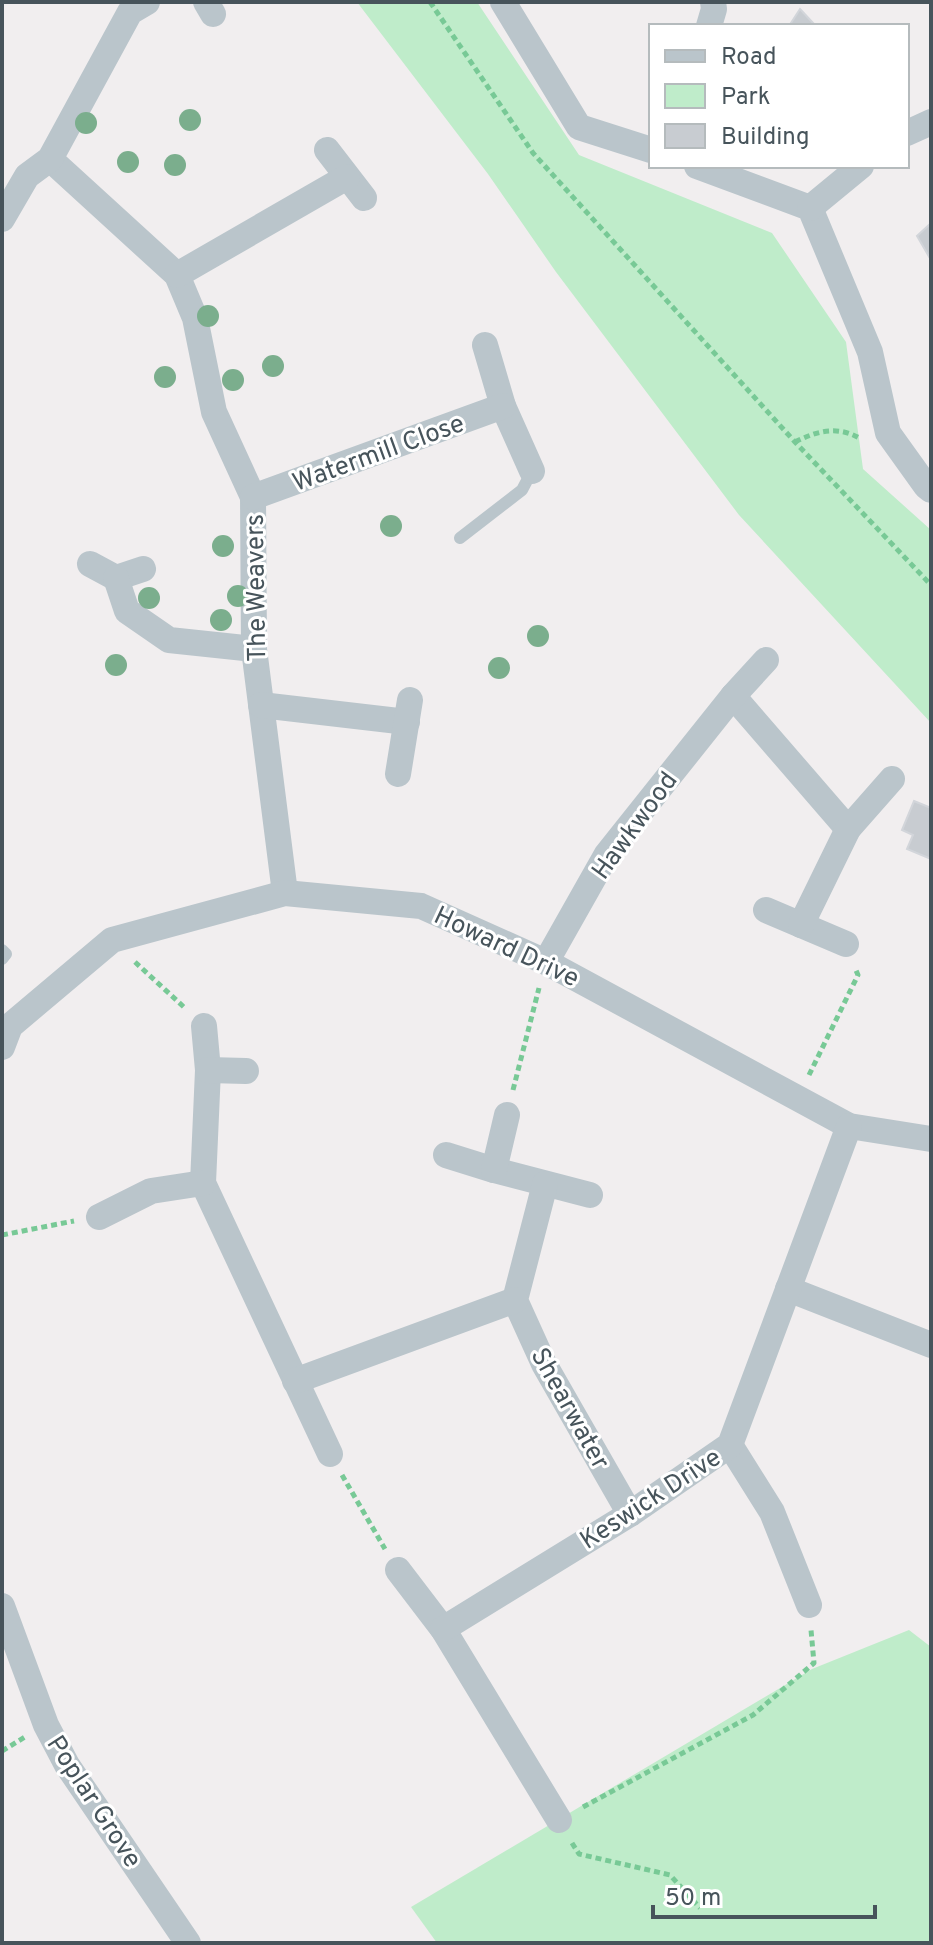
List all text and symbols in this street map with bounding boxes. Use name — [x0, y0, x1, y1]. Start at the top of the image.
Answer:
legend — [649, 24, 909, 168]
text: Road — [721, 43, 777, 73]
text: Park — [721, 83, 771, 113]
text: Building — [721, 123, 810, 153]
street label: Watermill Close — [288, 408, 469, 501]
street label: The Weavers — [240, 514, 275, 662]
street label: Hawkwood — [586, 766, 686, 887]
street label: Howard Drive — [428, 900, 584, 996]
street label: Shearwater — [522, 1343, 616, 1476]
street label: Keswick Drive — [574, 1442, 728, 1558]
street label: Poplar Grove — [38, 1730, 148, 1875]
scale bar — [653, 1869, 875, 1919]
text: 50 m — [665, 1884, 721, 1914]

